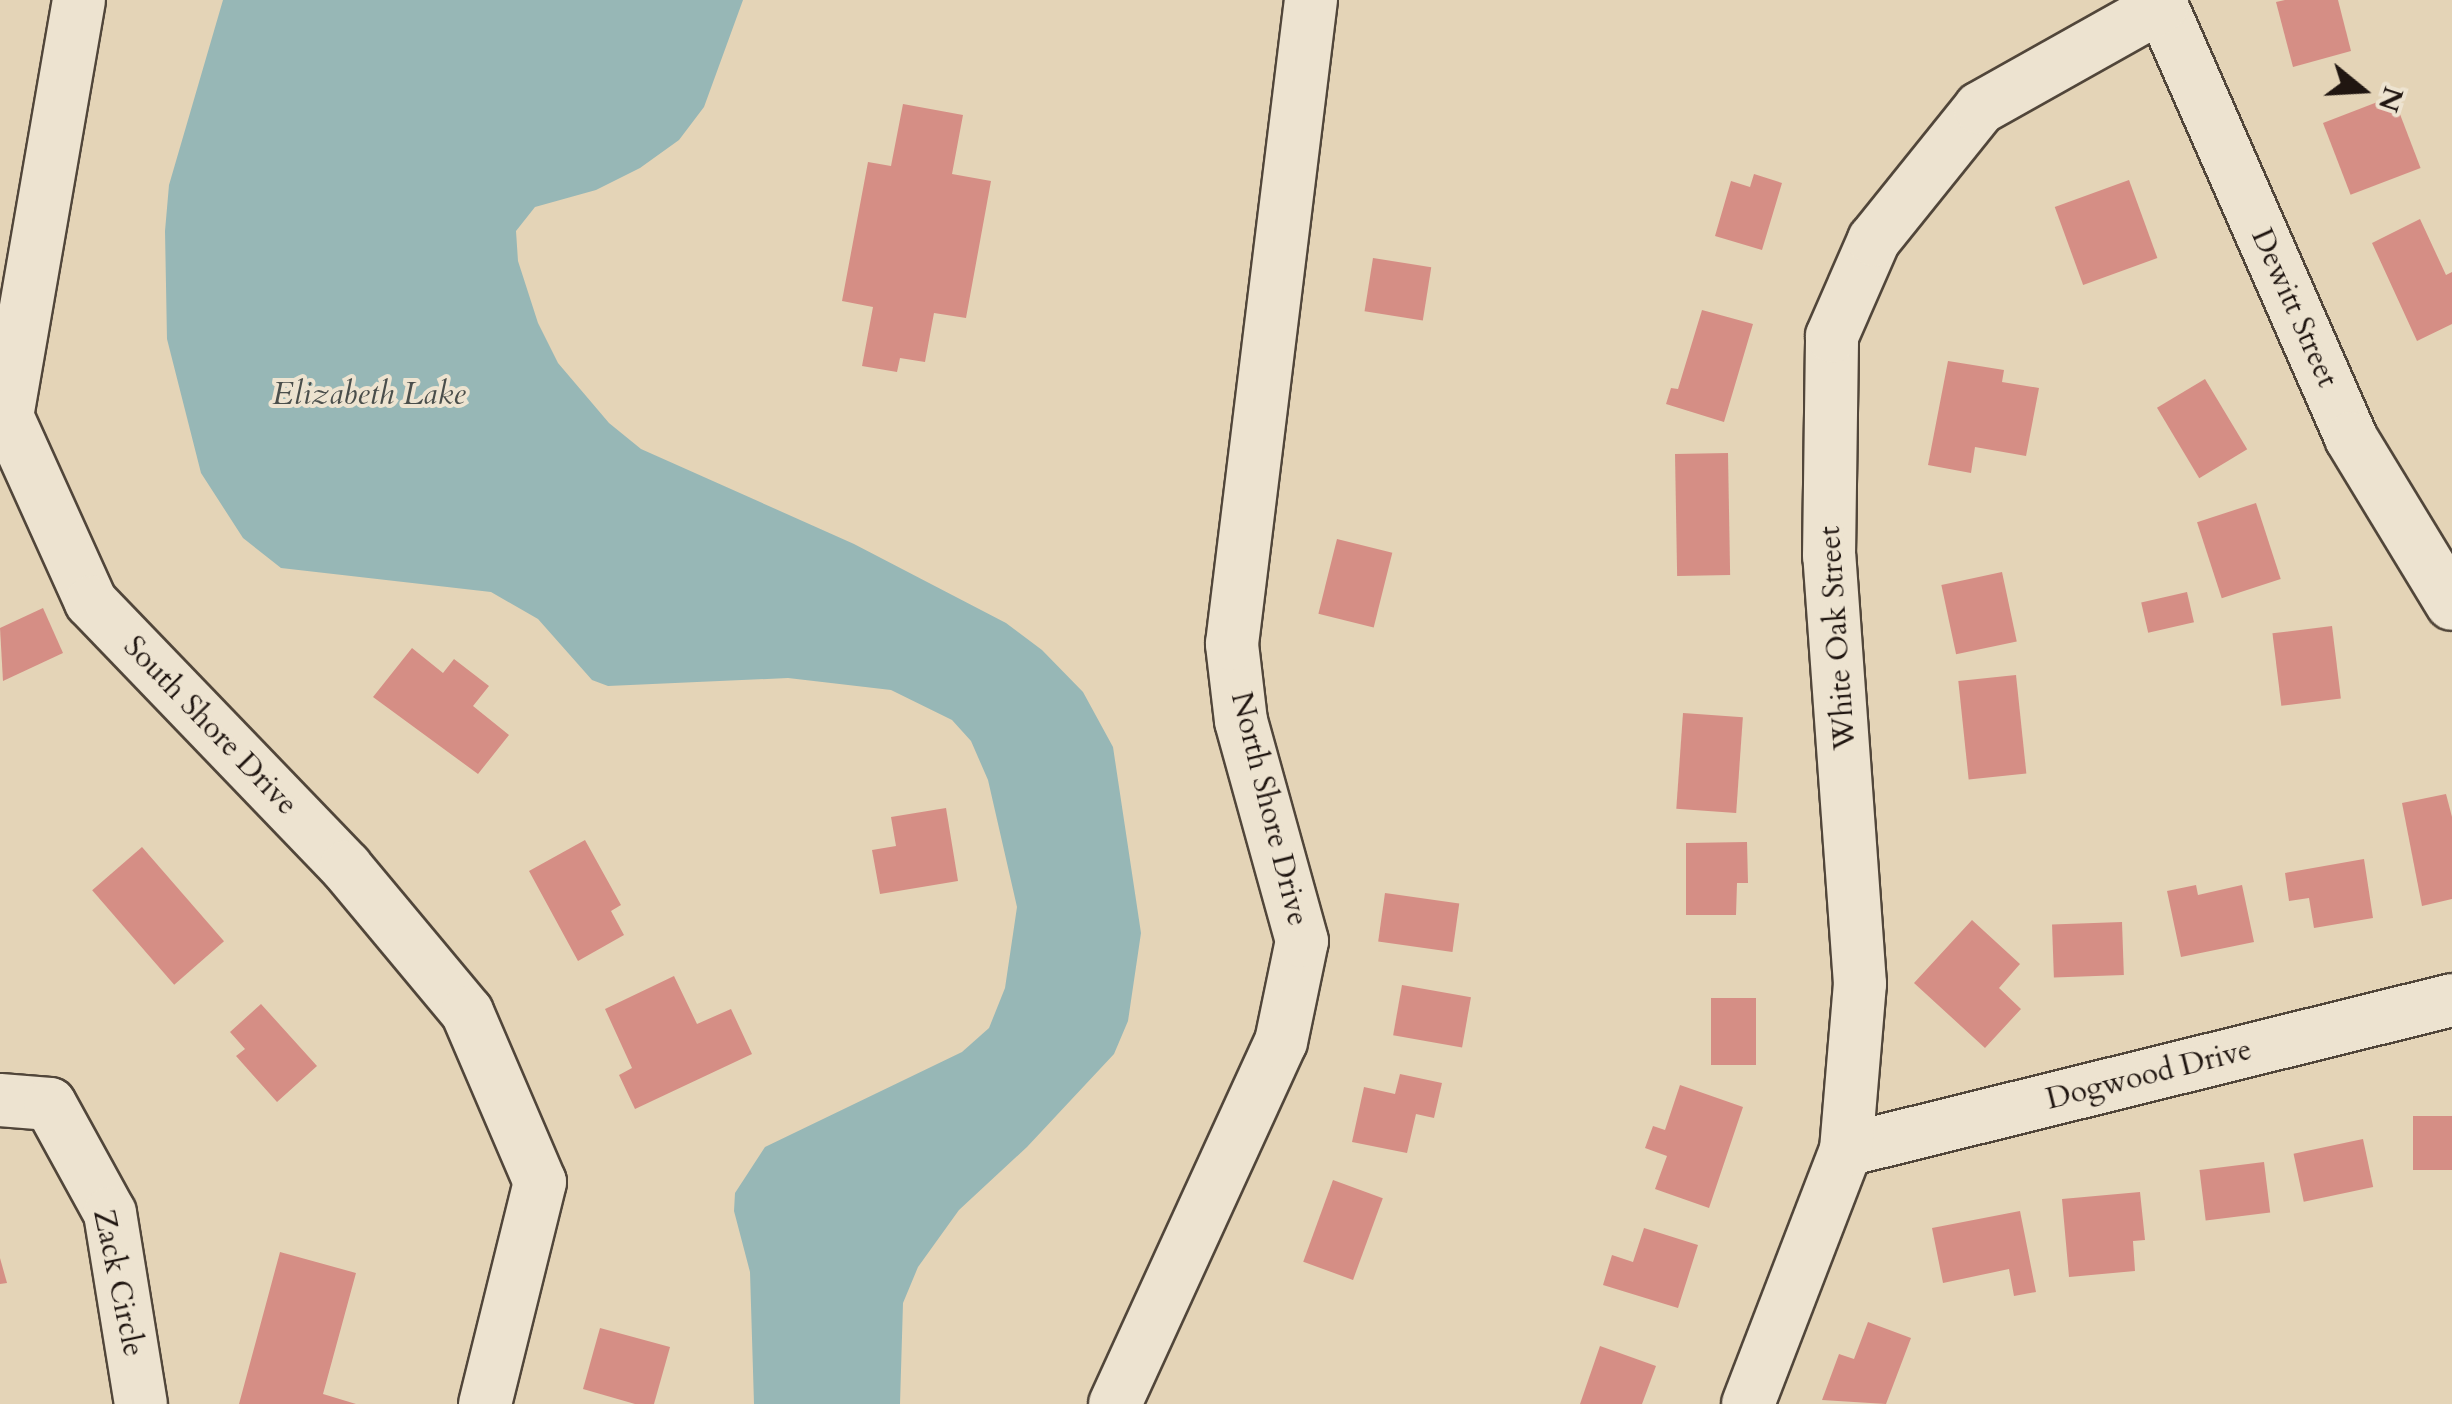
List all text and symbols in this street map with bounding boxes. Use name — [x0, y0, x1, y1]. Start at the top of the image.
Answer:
north arrow — [2312, 40, 2412, 140]
text: N — [2369, 82, 2412, 117]
street label: Dewitt Street — [2243, 223, 2345, 393]
water label: Elizabeth Lake — [272, 375, 466, 413]
street label: White Oak Street — [1812, 525, 1864, 751]
street label: South Shore Drive — [116, 629, 304, 823]
street label: North Shore Drive — [1223, 688, 1315, 930]
street label: Dogwood Drive — [2043, 1032, 2255, 1118]
street label: Zack Circle — [85, 1206, 151, 1360]

